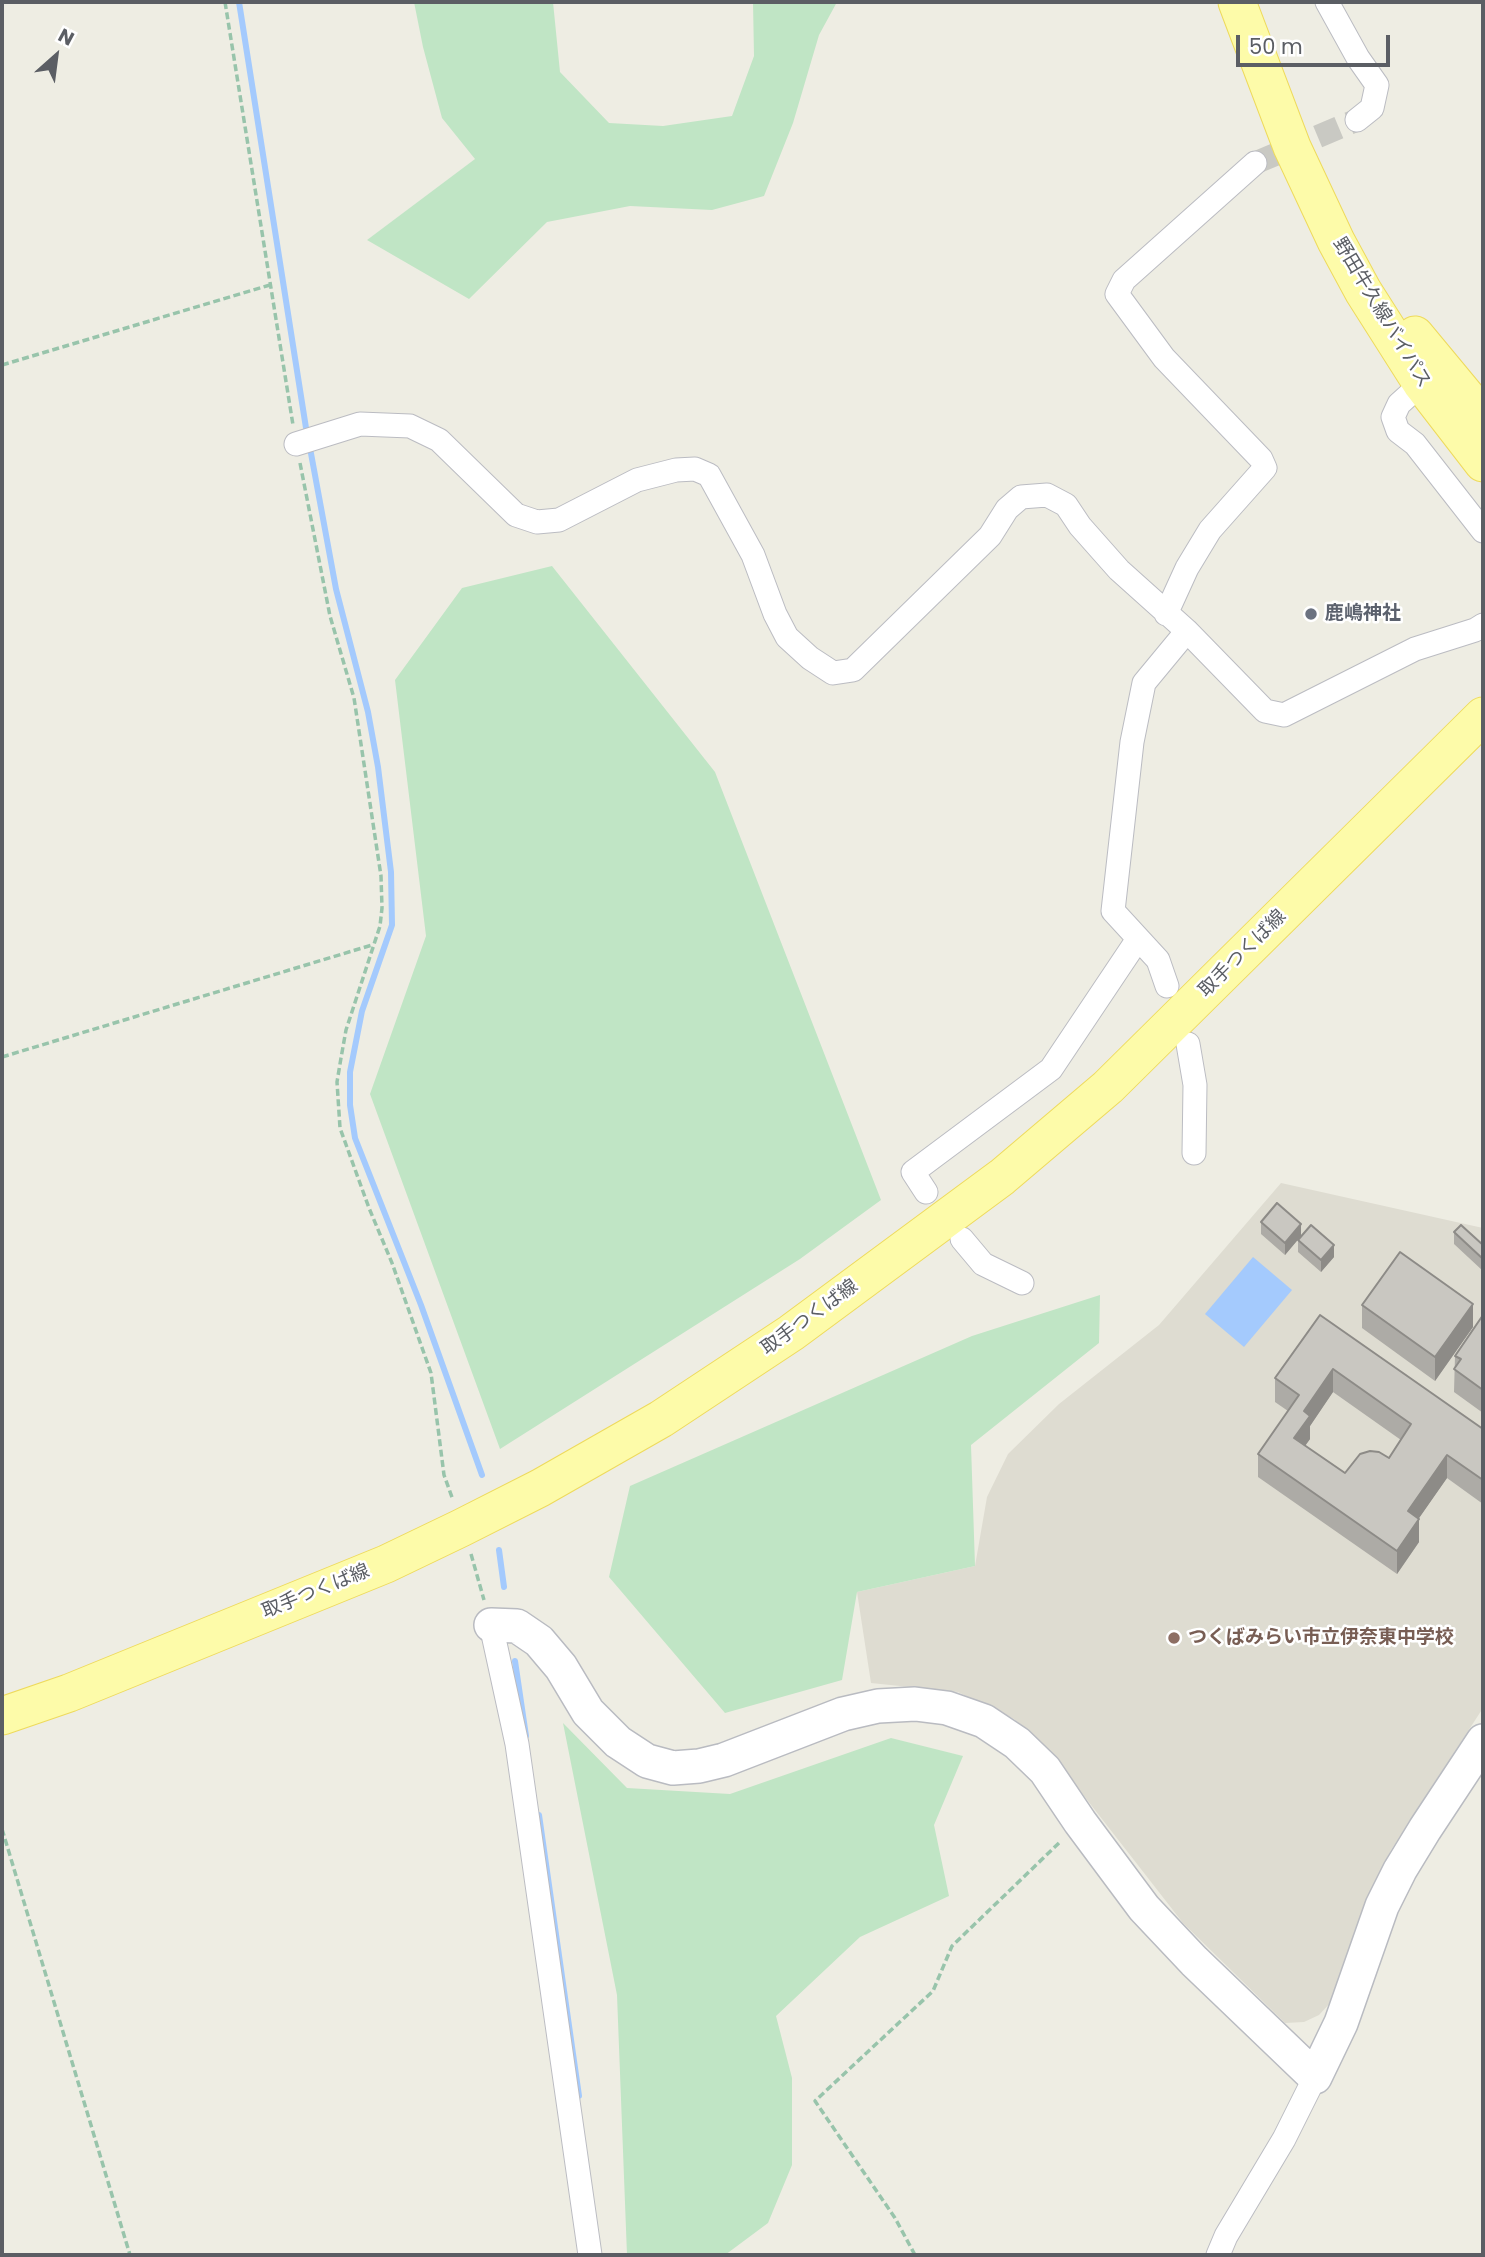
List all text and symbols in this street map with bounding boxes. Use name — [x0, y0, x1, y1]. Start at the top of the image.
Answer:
north arrow — [21, 21, 91, 91]
scale bar — [1240, 21, 1394, 65]
text: N — [53, 22, 79, 52]
text: 50 m — [1249, 32, 1303, 61]
street label: 野田牛久線バイパス — [1327, 234, 1435, 392]
place label: 鹿嶋神社 — [1325, 603, 1401, 625]
marker: 鹿嶋神社 — [1303, 606, 1319, 622]
street label: 取手つくば線 — [1195, 906, 1291, 1002]
street label: 取手つくば線 — [757, 1275, 863, 1361]
street label: 取手つくば線 — [259, 1560, 373, 1624]
place label: つくばみらい市立伊奈東中学校 — [1188, 1627, 1454, 1649]
marker: つくばみらい市立伊奈東中学校 — [1166, 1630, 1182, 1646]

